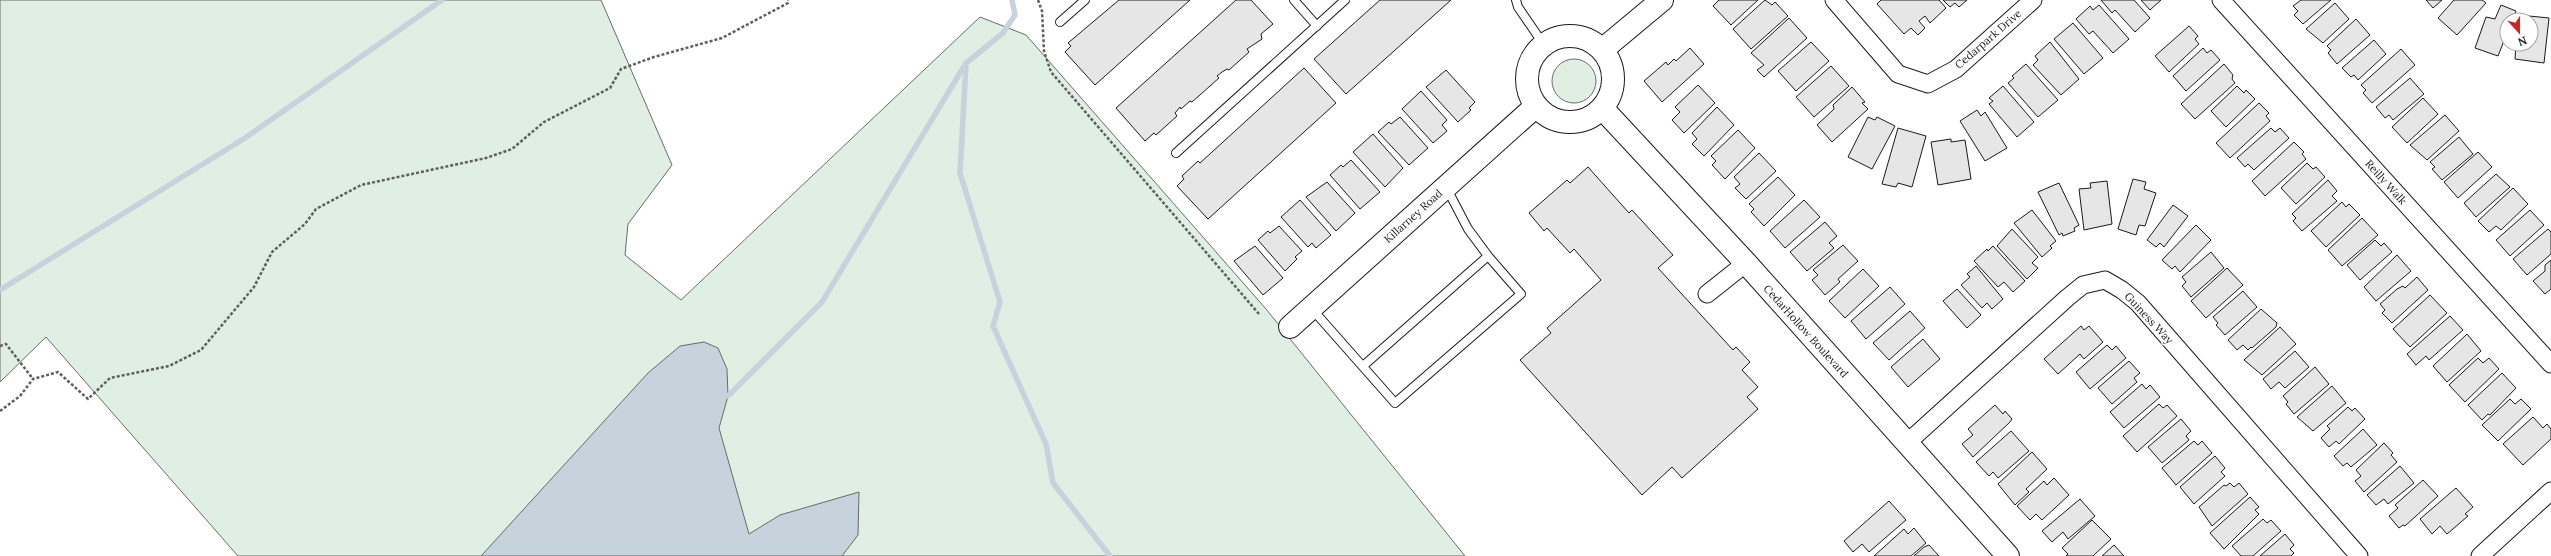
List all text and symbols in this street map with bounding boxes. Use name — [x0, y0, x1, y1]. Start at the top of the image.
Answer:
street label: Cedarpark Drive — [1952, 6, 2024, 72]
north arrow — [2499, 12, 2539, 52]
text: N — [2516, 33, 2529, 50]
street label: Reilly Walk — [2362, 157, 2410, 207]
street label: Killarney Road — [1381, 186, 1445, 246]
street label: CedarHollow Boulevard — [1761, 282, 1852, 381]
street label: Guiness Way — [2121, 289, 2177, 347]

